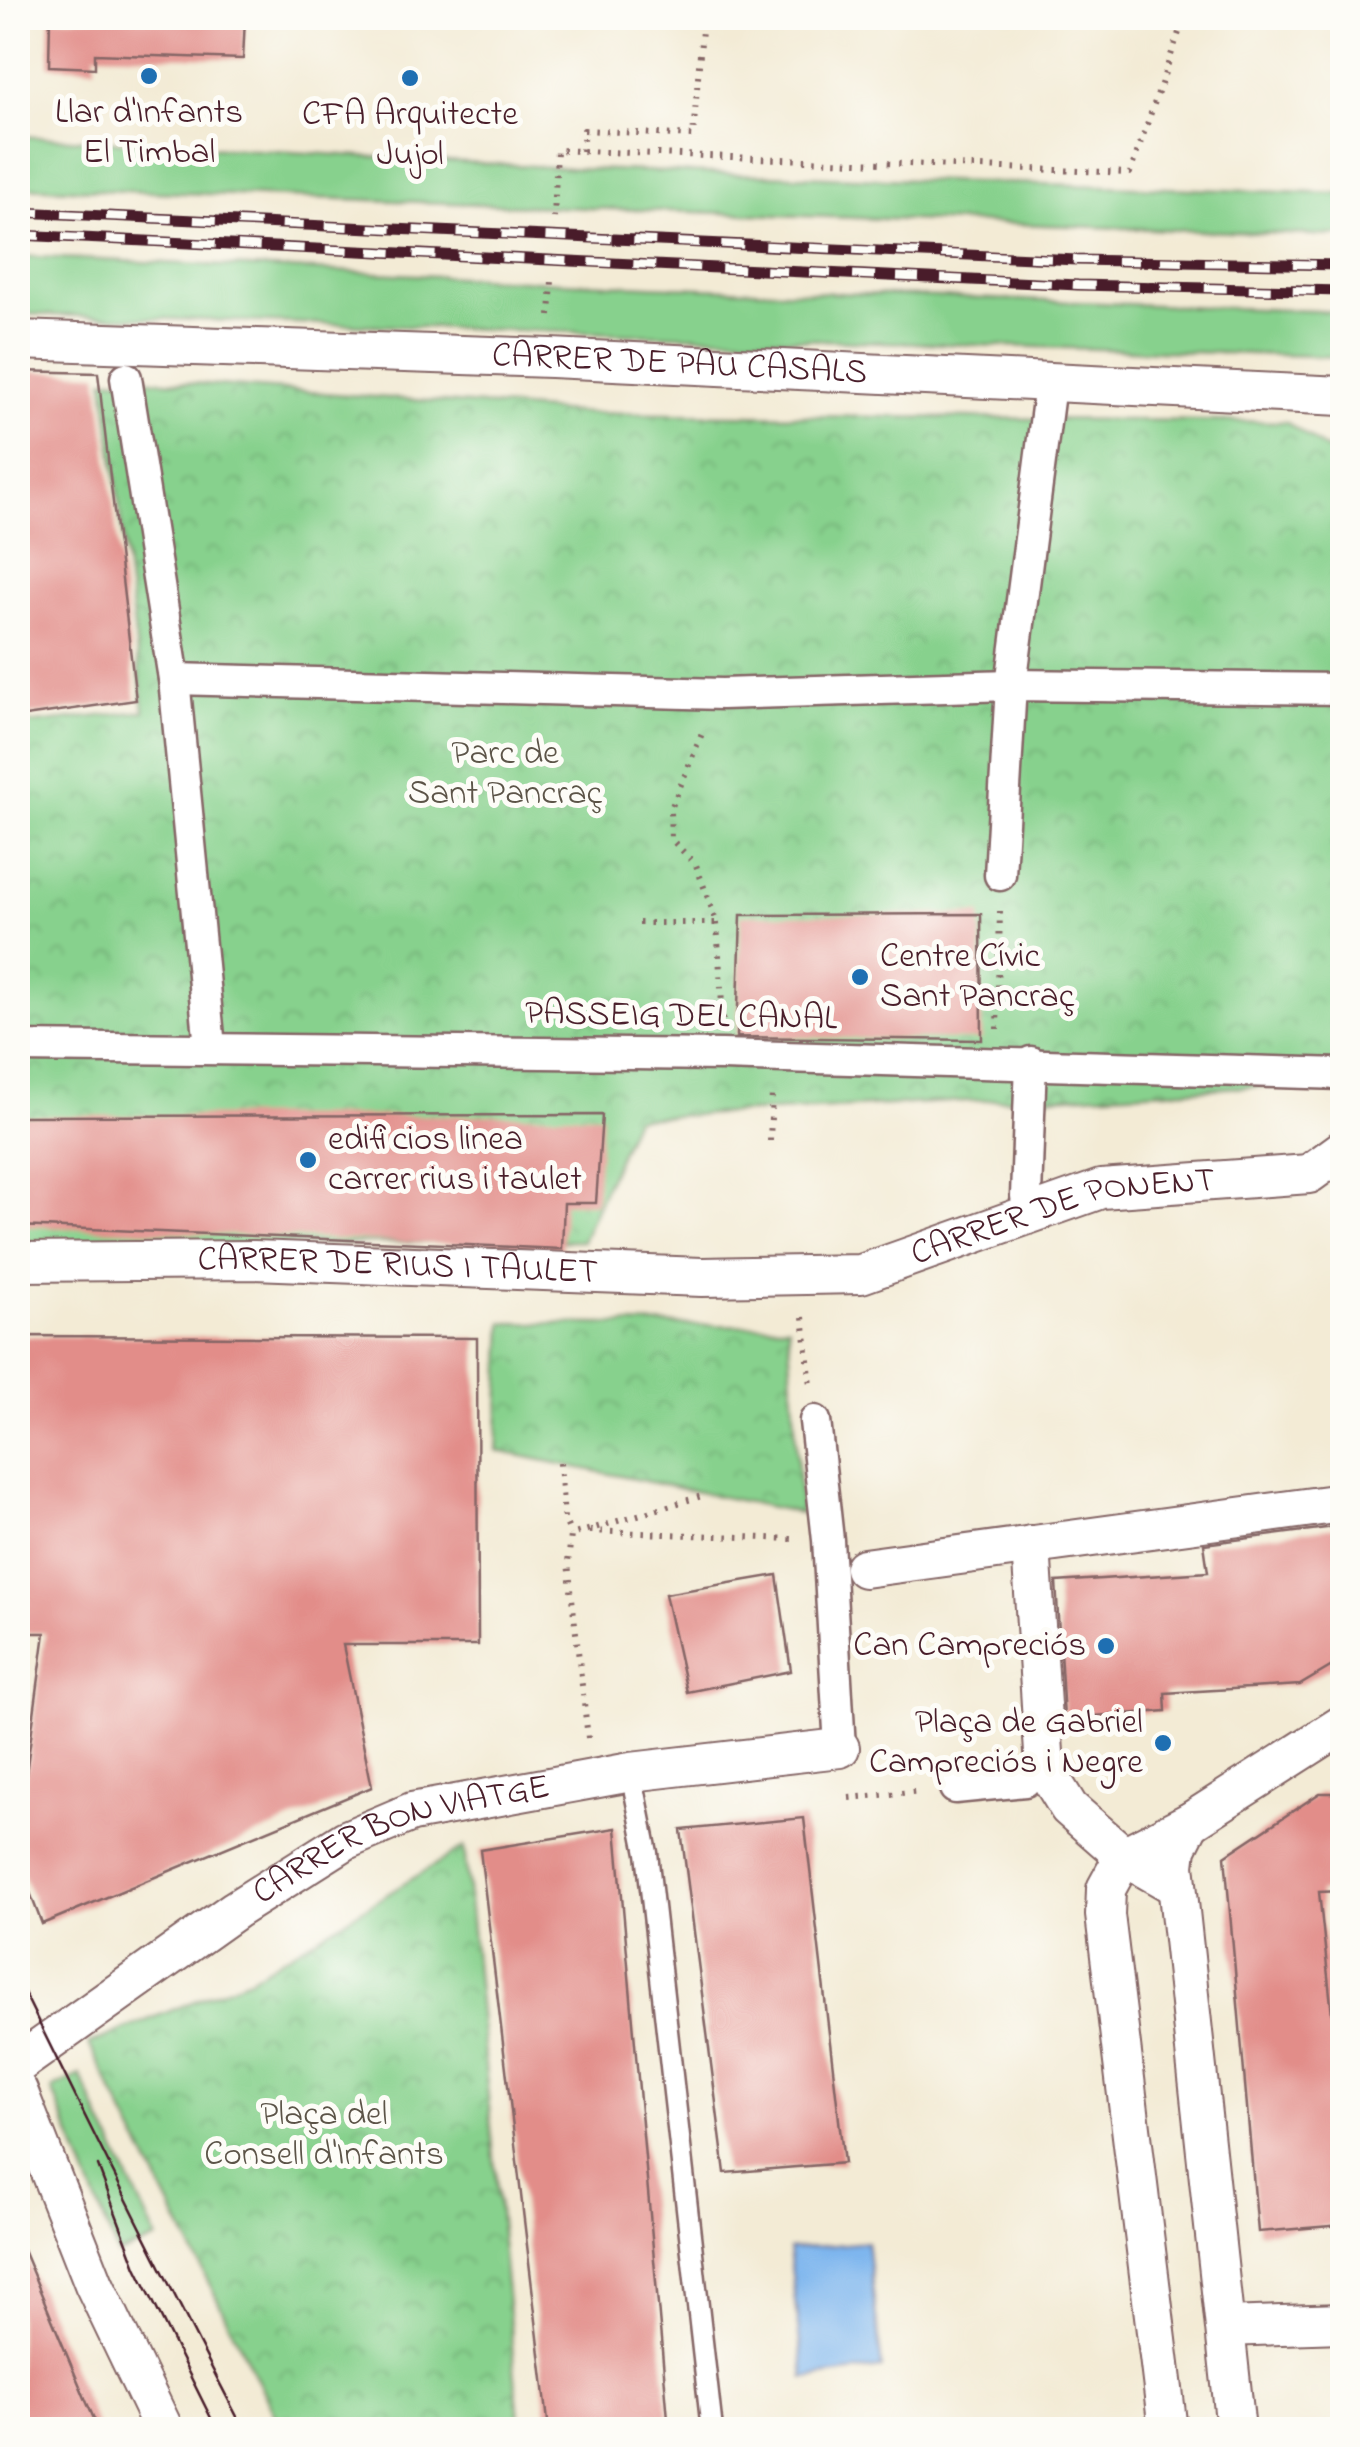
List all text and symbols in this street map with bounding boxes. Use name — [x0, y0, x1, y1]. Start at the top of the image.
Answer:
marker: Llar d'Infants El Timbal — [138, 65, 160, 87]
marker: CFA Arquitecte Jujol — [399, 67, 421, 89]
place label: Llar d'Infants El Timbal — [55, 88, 243, 179]
place label: CFA Arquitecte Jujol — [302, 90, 518, 181]
street label: CARRER DE PAU CASALS — [491, 331, 868, 399]
park label: Parc de Sant Pancraç — [408, 729, 603, 820]
place label: Centre Cívic Sant Pancraç — [880, 932, 1075, 1023]
marker: Centre Cívic Sant Pancraç — [849, 966, 871, 988]
street label: PASSEIG DEL CANAL — [524, 989, 838, 1045]
place label: edificios linea carrer rius i taulet — [328, 1115, 582, 1206]
marker: edificios linea carrer rius i taulet — [297, 1149, 319, 1171]
street label: CARRER DE PONENT — [904, 1155, 1217, 1280]
street label: CARRER DE RIUS I TAULET — [198, 1234, 599, 1299]
place label: Can Campreciós — [853, 1621, 1086, 1672]
marker: Can Campreciós — [1095, 1635, 1117, 1657]
place label: Plaça de Gabriel Campreciós i Negre — [869, 1698, 1143, 1789]
marker: Plaça de Gabriel Campreciós i Negre — [1152, 1732, 1174, 1754]
street label: CARRER BON VIATGE — [243, 1762, 554, 1918]
park label: Plaça del Consell d'Infants — [204, 2090, 444, 2181]

